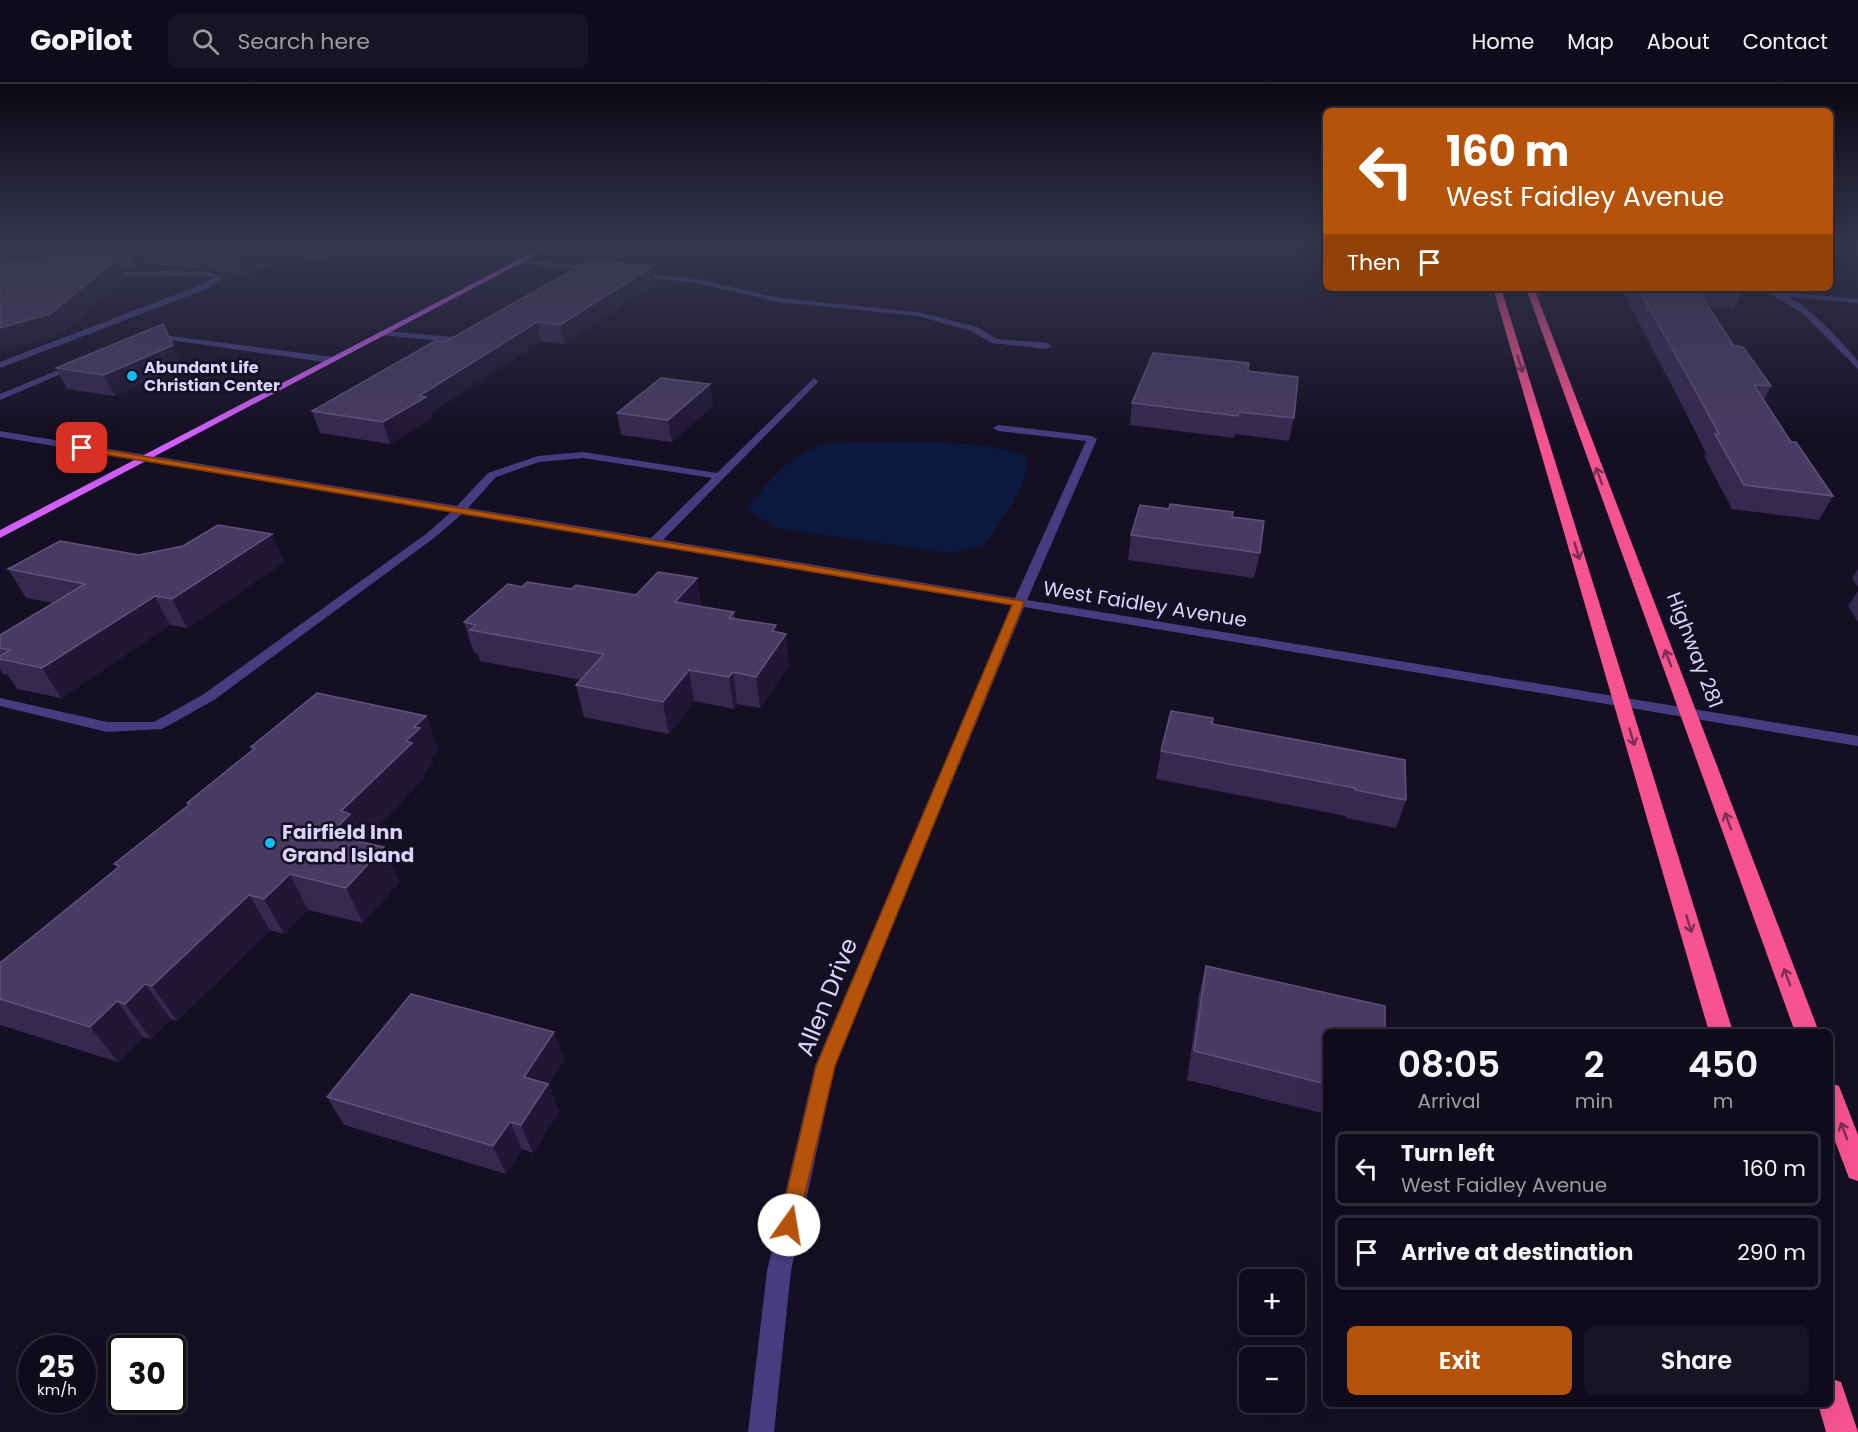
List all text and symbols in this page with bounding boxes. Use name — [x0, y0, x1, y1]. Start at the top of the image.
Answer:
search box — [168, 14, 588, 68]
text: GoPilot — [30, 21, 132, 60]
icon: search — [189, 25, 222, 58]
text: Search here — [237, 26, 370, 57]
text: Home — [1472, 27, 1534, 56]
text: Map — [1567, 27, 1614, 56]
text: About — [1647, 27, 1710, 56]
text: Contact — [1743, 27, 1828, 56]
text: 160 m — [1446, 122, 1569, 181]
icon: left — [1347, 132, 1425, 210]
text: West Faidley Avenue — [1446, 178, 1724, 215]
icon: arrive — [1413, 246, 1446, 279]
text: Then — [1347, 247, 1401, 278]
one-way arrow — [1515, 354, 1526, 373]
place label: Abundant Life Christian Center — [144, 356, 280, 397]
marker: Abundant Life Christian Center — [125, 369, 139, 383]
pin — [56, 422, 107, 473]
icon: arrive — [65, 431, 98, 464]
one-way arrow — [1593, 467, 1604, 486]
one-way arrow — [1572, 541, 1583, 560]
street label: West Faidley Avenue — [1041, 574, 1249, 634]
street label: Highway 281 — [1660, 588, 1730, 712]
one-way arrow — [1661, 650, 1672, 668]
one-way arrow — [1627, 728, 1638, 747]
one-way arrow — [1722, 812, 1733, 831]
place label: Fairfield Inn Grand Island — [282, 818, 414, 869]
marker: Fairfield Inn Grand Island — [263, 836, 277, 850]
one-way arrow — [1684, 914, 1695, 933]
street label: Allen Drive — [788, 933, 865, 1061]
one-way arrow — [1780, 968, 1791, 987]
text: 08:05 — [1398, 1039, 1500, 1090]
text: 2 — [1584, 1039, 1604, 1090]
text: 450 — [1688, 1039, 1758, 1090]
text: Arrival — [1417, 1087, 1480, 1115]
text: min — [1575, 1087, 1613, 1115]
text: m — [1713, 1087, 1733, 1115]
one-way arrow — [1838, 1122, 1849, 1141]
text: Turn left — [1401, 1138, 1495, 1169]
icon: left — [1350, 1152, 1383, 1185]
text: 160 m — [1743, 1153, 1806, 1184]
text: West Faidley Avenue — [1401, 1171, 1607, 1199]
position arrow — [757, 1193, 821, 1257]
icon: arrive — [1350, 1236, 1383, 1269]
text: Arrive at destination — [1401, 1237, 1633, 1268]
text: 290 m — [1737, 1237, 1806, 1268]
map controls — [1239, 1269, 1305, 1413]
button: + — [1239, 1269, 1305, 1335]
button: Exit — [1347, 1326, 1572, 1395]
button: Share — [1584, 1326, 1809, 1395]
speed limit sign: 30 — [108, 1335, 186, 1413]
text: 25 — [39, 1345, 75, 1388]
button: − — [1239, 1347, 1305, 1413]
text: km/h — [37, 1379, 77, 1400]

